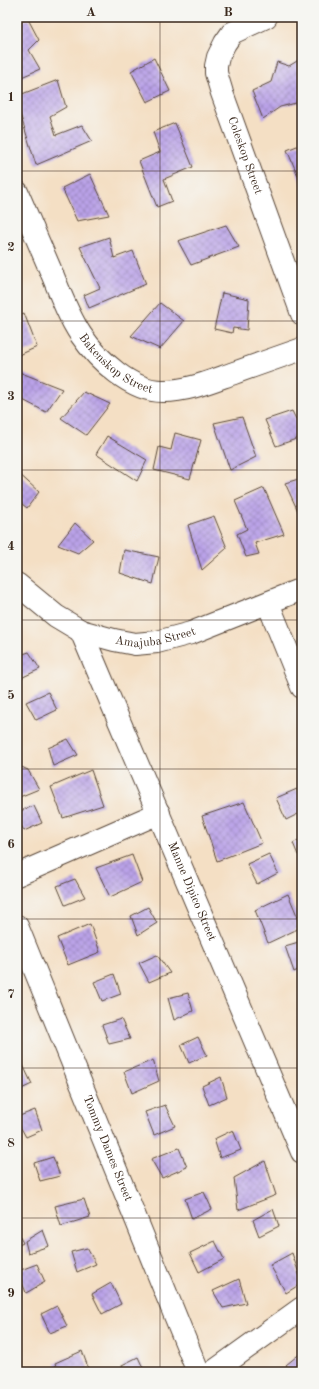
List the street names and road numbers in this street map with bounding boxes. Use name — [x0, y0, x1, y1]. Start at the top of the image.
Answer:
street label: Coleskop Street — [225, 115, 264, 196]
street label: Bakenskop Street — [76, 332, 154, 396]
street label: Amajuba Street — [114, 626, 198, 650]
street label: Manne Dipico Street — [165, 840, 218, 943]
street label: Tommy Dames Street — [80, 1094, 134, 1203]

